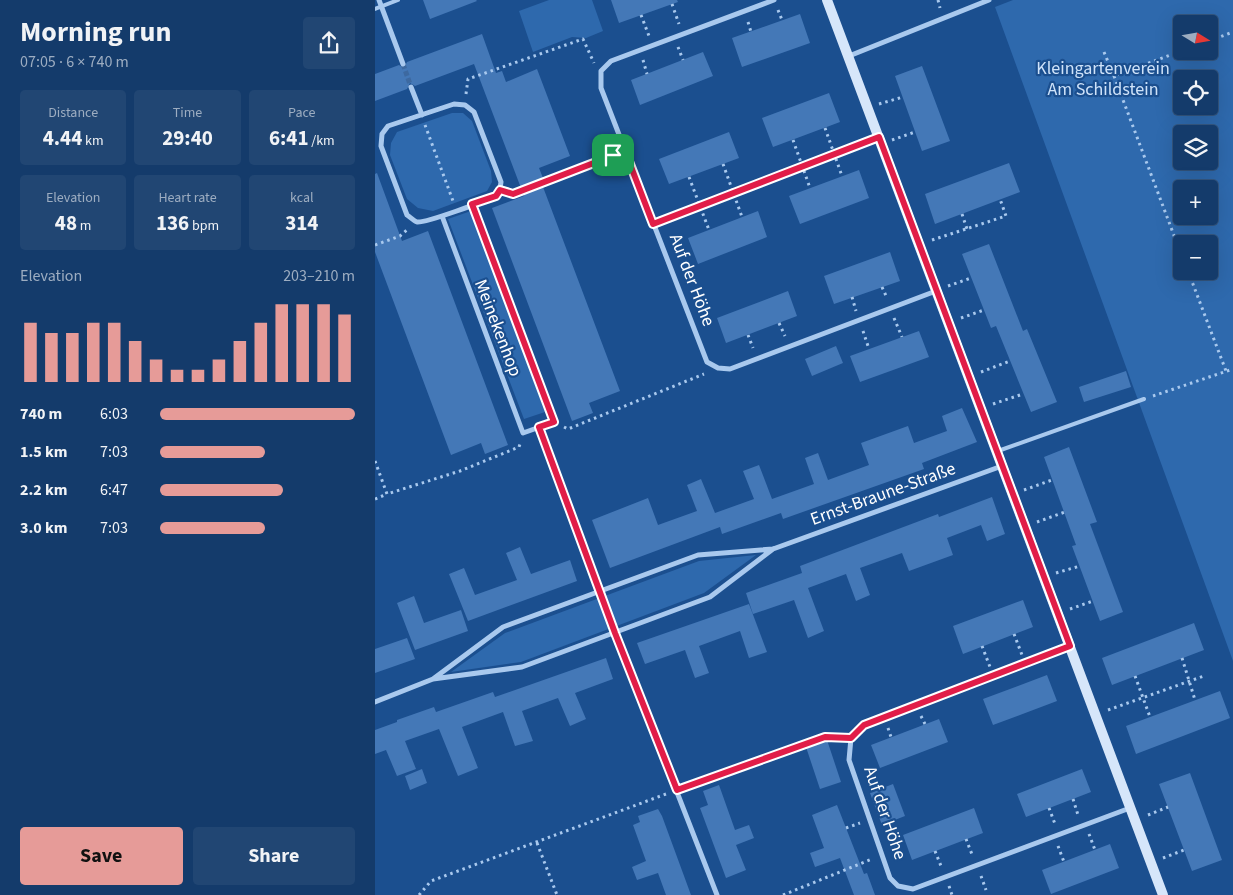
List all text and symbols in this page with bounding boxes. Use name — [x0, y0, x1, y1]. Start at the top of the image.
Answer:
text: Morning run — [20, 12, 171, 52]
north arrow — [1173, 15, 1217, 60]
map controls — [1173, 15, 1218, 280]
button: share — [303, 17, 355, 69]
text: 07:05 · 6 × 740 m — [20, 51, 129, 73]
park label: Kleingartenverein Am Schildstein — [1036, 56, 1170, 102]
button: locate — [1173, 70, 1218, 115]
text: Distance — [48, 103, 98, 123]
text: Time — [173, 103, 202, 123]
text: Pace — [288, 103, 316, 123]
text: 4.44 — [43, 123, 82, 153]
text: 29:40 — [162, 123, 213, 153]
text: 6:41 — [269, 123, 308, 153]
button: layers — [1173, 125, 1218, 170]
text: km — [82, 131, 104, 151]
text: /km — [308, 131, 335, 151]
pin — [592, 134, 634, 176]
icon: arrive — [599, 141, 627, 169]
button: + — [1173, 180, 1218, 225]
text: Elevation — [46, 188, 100, 208]
text: Heart rate — [158, 188, 217, 208]
text: kcal — [290, 188, 314, 208]
text: 48 — [55, 208, 77, 238]
text: 136 — [156, 208, 189, 238]
text: 314 — [285, 208, 318, 238]
text: m — [77, 216, 91, 236]
text: bpm — [189, 216, 219, 236]
street label: Auf der Höhe — [663, 230, 721, 330]
button: − — [1173, 235, 1218, 280]
text: Elevation — [20, 265, 82, 287]
text: 203–210 m — [283, 265, 355, 287]
street label: Meinekenhop — [468, 276, 528, 380]
text: 740 m — [20, 403, 62, 425]
text: 6:03 — [100, 403, 128, 425]
text: 1.5 km — [20, 441, 67, 463]
text: 7:03 — [100, 441, 128, 463]
street label: Ernst-Braune-Straße — [807, 456, 959, 532]
text: 2.2 km — [20, 479, 67, 501]
text: 6:47 — [100, 479, 128, 501]
text: 3.0 km — [20, 517, 67, 539]
text: 7:03 — [100, 517, 128, 539]
street label: Auf der Höhe — [857, 763, 913, 863]
button: Save — [20, 827, 183, 885]
button: Share — [193, 827, 355, 885]

